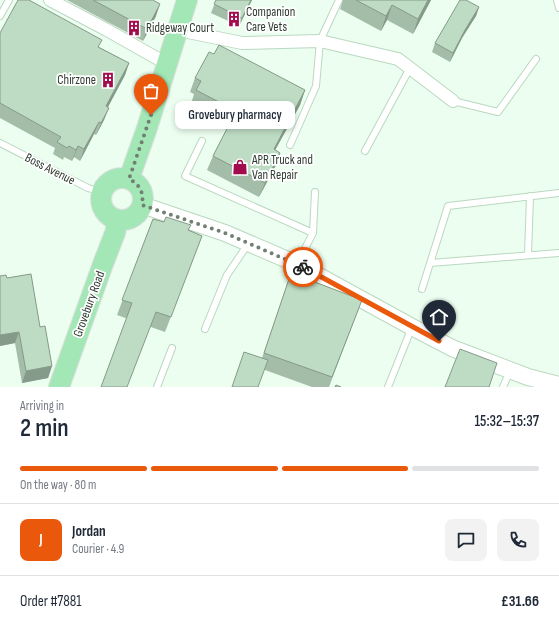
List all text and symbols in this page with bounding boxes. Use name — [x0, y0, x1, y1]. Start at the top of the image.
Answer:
place label: Companion Care Vets — [246, 4, 295, 35]
building icon: Companion Care Vets — [225, 10, 243, 28]
building icon: Ridgeway Court — [125, 19, 143, 37]
place label: Ridgeway Court — [146, 20, 214, 36]
building icon: Chirzone — [99, 71, 117, 89]
place label: Chirzone — [57, 72, 96, 88]
pin — [134, 74, 168, 115]
icon: bag — [140, 80, 162, 102]
callout: Grovebury pharmacy — [175, 101, 295, 129]
text: Grovebury pharmacy — [188, 107, 282, 123]
street label: Boss Avenue — [22, 150, 78, 188]
place label: APR Truck and Van Repair — [251, 152, 313, 183]
shop icon: APR Truck and Van Repair — [231, 158, 249, 176]
courier — [283, 247, 323, 287]
icon: bike — [292, 256, 314, 278]
street label: Grovebury Road — [70, 269, 108, 339]
pin — [422, 300, 456, 341]
icon: home — [428, 306, 450, 328]
text: Arriving in — [20, 398, 64, 414]
text: 15:32–15:37 — [474, 412, 539, 431]
text: 2 min — [20, 413, 69, 444]
text: On the way · 80 m — [20, 477, 96, 493]
button: chat — [445, 519, 487, 561]
button: phone — [497, 519, 539, 561]
text: Jordan — [72, 522, 106, 541]
text: J — [39, 530, 43, 549]
text: Courier · 4.9 — [72, 541, 124, 557]
text: Order #7881 — [20, 592, 82, 611]
text: £31.66 — [501, 592, 539, 611]

